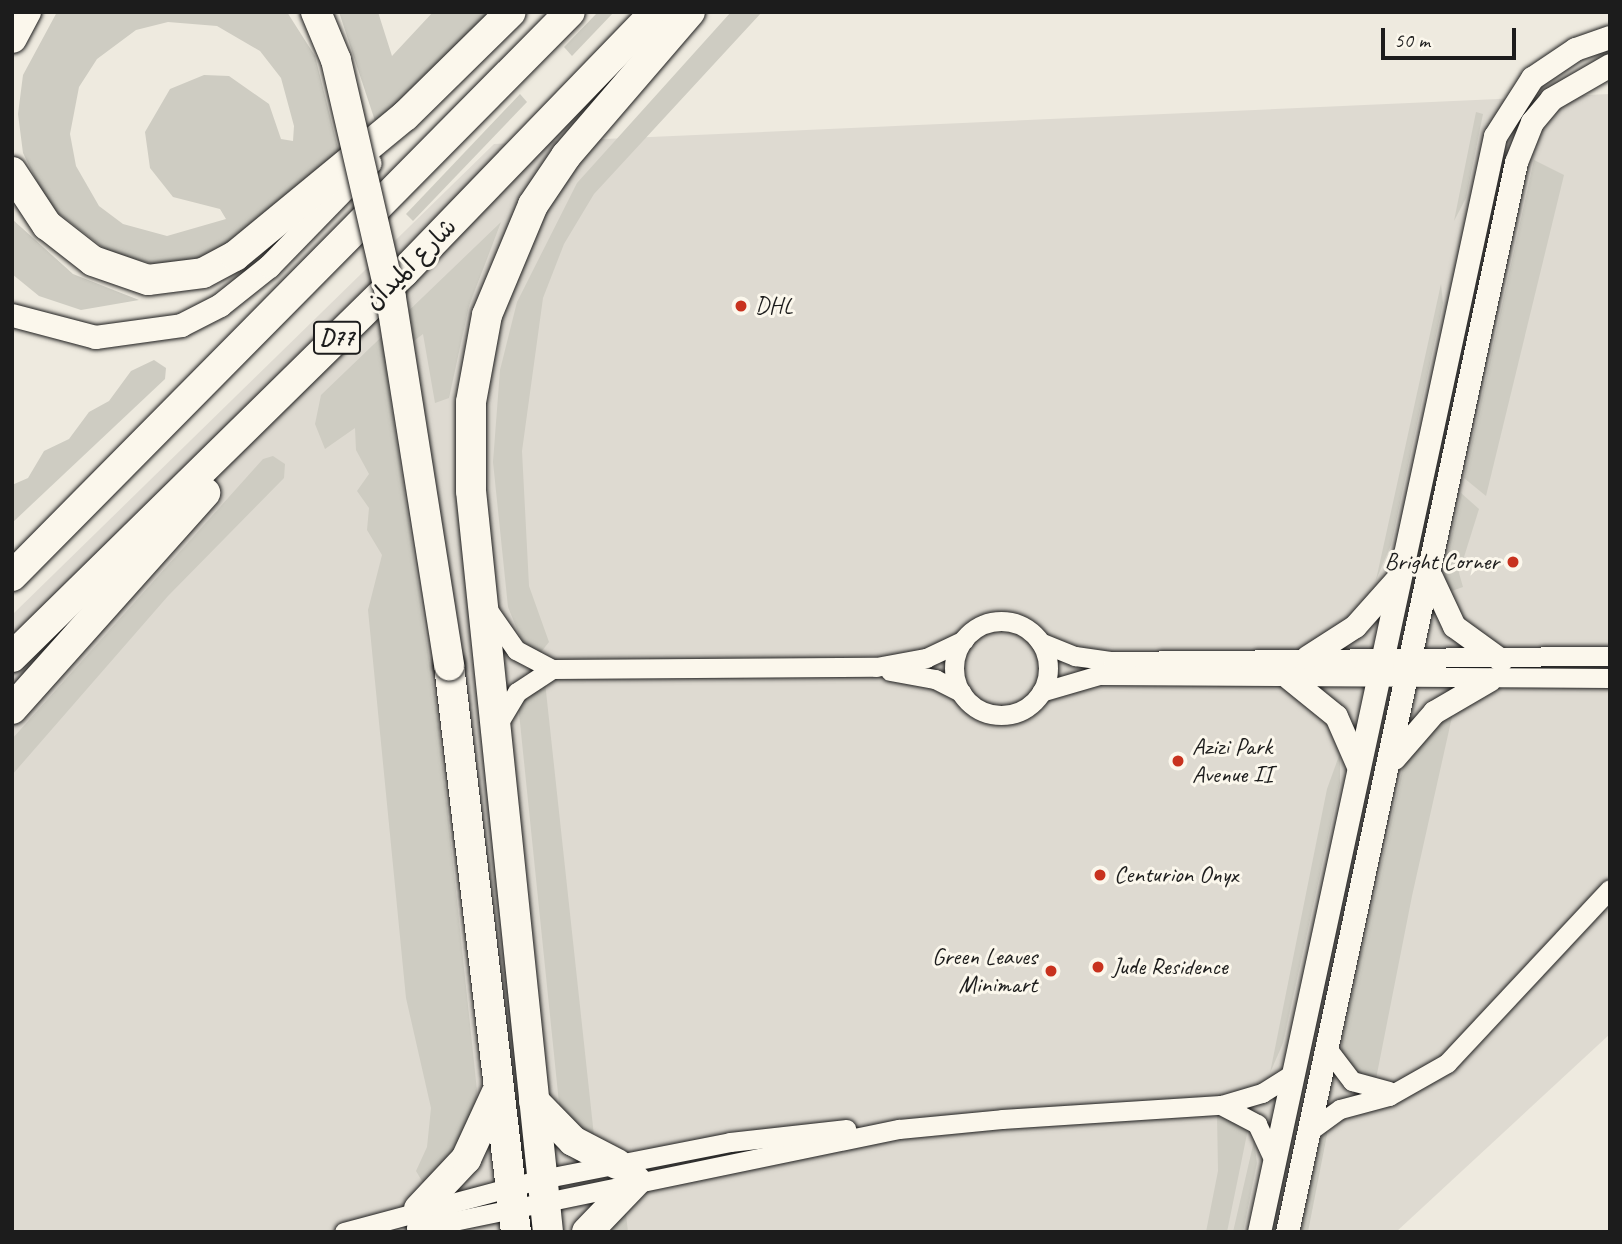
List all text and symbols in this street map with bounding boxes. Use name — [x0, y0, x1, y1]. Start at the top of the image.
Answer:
scale bar — [1384, 14, 1519, 58]
text: 50 m — [1394, 27, 1430, 53]
street label: شارع الميدان — [359, 212, 463, 316]
place label: DHL — [755, 292, 793, 320]
marker: DHL — [733, 298, 749, 314]
road number: D77 — [312, 318, 362, 358]
place label: Bright Corner — [1384, 548, 1499, 576]
marker: Bright Corner — [1505, 554, 1521, 570]
place label: Azizi Park Avenue II — [1192, 733, 1273, 789]
marker: Azizi Park Avenue II — [1170, 753, 1186, 769]
place label: Centurion Onyx — [1114, 861, 1238, 889]
marker: Centurion Onyx — [1092, 867, 1108, 883]
place label: Green Leaves Minimart — [933, 943, 1037, 999]
place label: Jude Residence — [1112, 953, 1228, 981]
marker: Jude Residence — [1090, 959, 1106, 975]
marker: Green Leaves Minimart — [1043, 963, 1059, 979]

